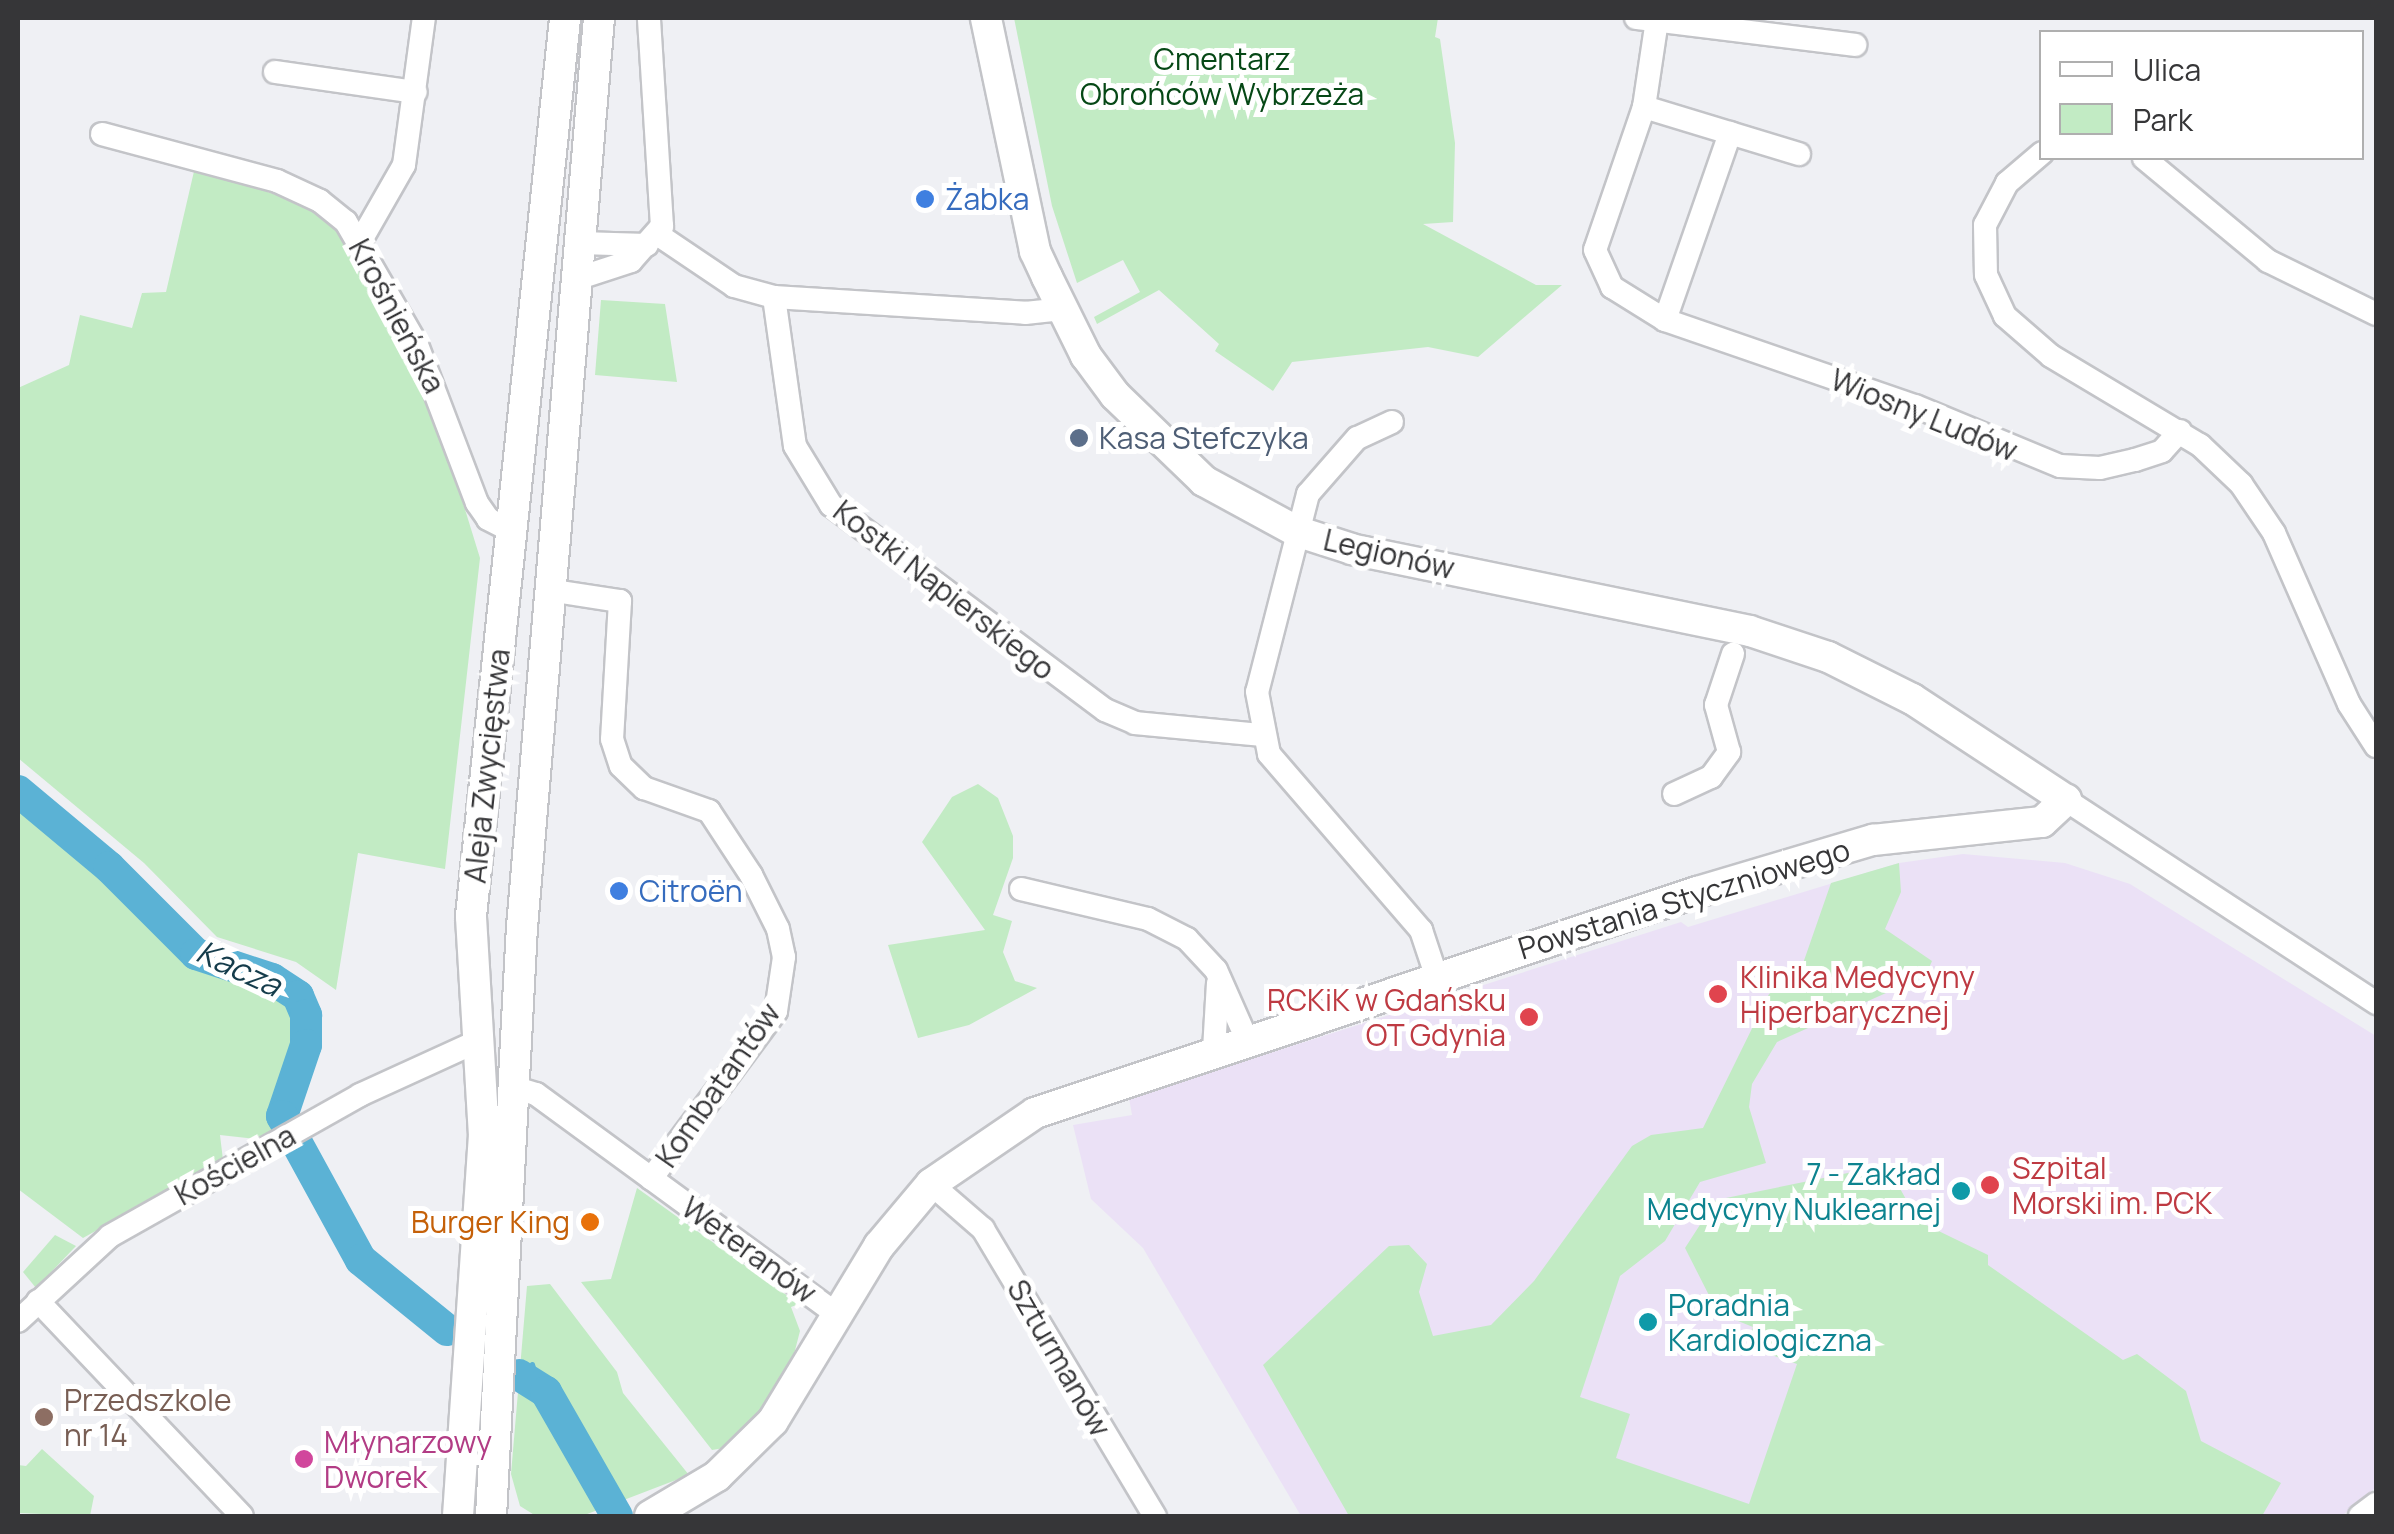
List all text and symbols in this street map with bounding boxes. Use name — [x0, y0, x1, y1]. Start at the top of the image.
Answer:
legend — [2039, 30, 2364, 160]
park label: Cmentarz Obrońców Wybrzeża — [1080, 41, 1364, 112]
text: Ulica — [2133, 49, 2201, 90]
text: Park — [2133, 99, 2193, 140]
place label: Żabka — [945, 181, 1029, 217]
marker: Żabka — [914, 188, 936, 210]
street label: Krośnieńska — [341, 233, 453, 399]
street label: Wiosny Ludów — [1825, 361, 2023, 469]
place label: Kasa Stefczyka — [1099, 420, 1309, 456]
marker: Kasa Stefczyka — [1068, 427, 1090, 449]
street label: Kostki Napierskiego — [826, 493, 1062, 687]
street label: Legionów — [1320, 521, 1458, 587]
street label: Aleja Zwycięstwa — [457, 647, 517, 885]
street label: Powstania Styczniowego — [1514, 831, 1854, 967]
place label: Citroën — [639, 873, 743, 909]
marker: Citroën — [608, 880, 630, 902]
water label: Kacza — [191, 932, 287, 1004]
place label: Klinika Medycyny Hiperbarycznej — [1740, 959, 1975, 1030]
marker: Klinika Medycyny Hiperbarycznej — [1705, 981, 1731, 1007]
place label: RCKiK w Gdańsku OT Gdynia — [1266, 982, 1506, 1052]
street label: Kombatantów — [648, 996, 788, 1174]
marker: RCKiK w Gdańsku OT Gdynia — [1516, 1004, 1542, 1030]
street label: Kościelna — [168, 1117, 302, 1213]
place label: Szpital Morski im. PCK — [2012, 1150, 2212, 1220]
place label: 7 - Zakład Medycyny Nuklearnej — [1647, 1156, 1941, 1226]
marker: Szpital Morski im. PCK — [1977, 1172, 2003, 1198]
marker: 7 - Zakład Medycyny Nuklearnej — [1950, 1180, 1972, 1202]
street label: Weteranów — [675, 1189, 823, 1311]
place label: Burger King — [411, 1204, 570, 1240]
marker: Burger King — [579, 1211, 601, 1233]
street label: Szturmanów — [1000, 1273, 1118, 1443]
place label: Poradnia Kardiologiczna — [1668, 1287, 1872, 1358]
marker: Poradnia Kardiologiczna — [1637, 1311, 1659, 1333]
place label: Przedszkole nr 14 — [64, 1382, 231, 1452]
marker: Przedszkole nr 14 — [33, 1406, 55, 1428]
place label: Młynarzowy Dworek — [324, 1424, 492, 1494]
marker: Młynarzowy Dworek — [293, 1448, 315, 1470]

